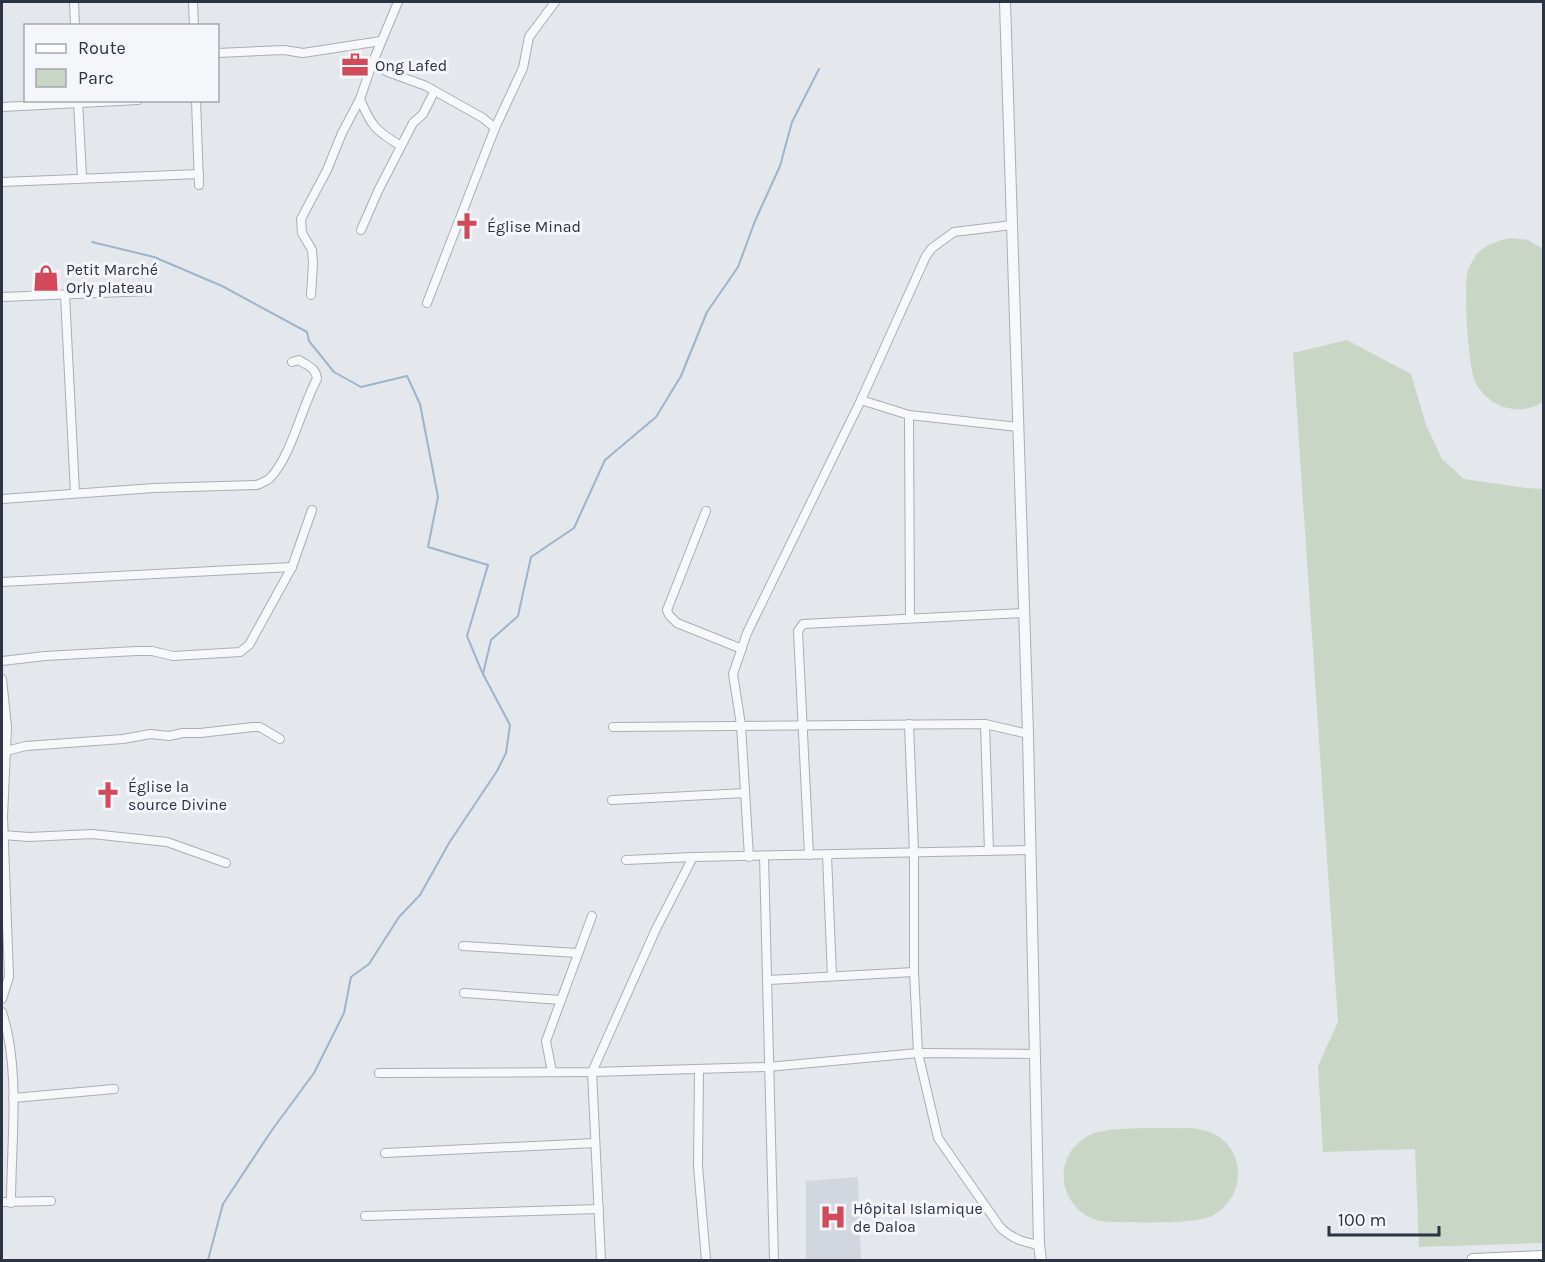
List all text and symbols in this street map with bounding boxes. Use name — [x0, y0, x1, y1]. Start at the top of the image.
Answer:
legend — [24, 24, 219, 102]
text: Route — [78, 37, 126, 59]
office icon: Ong Lafed — [340, 50, 370, 80]
place label: Ong Lafed — [375, 56, 447, 75]
text: Parc — [78, 67, 114, 89]
church icon: Église Minad — [452, 211, 482, 241]
place label: Église Minad — [487, 217, 581, 236]
place label: Petit Marché Orly plateau — [66, 260, 158, 297]
shop icon: Petit Marché Orly plateau — [31, 263, 61, 293]
place label: Église la source Divine — [128, 777, 227, 814]
church icon: Église la source Divine — [93, 780, 123, 810]
place label: Hôpital Islamique de Daloa — [853, 1199, 983, 1236]
scale bar — [1329, 1199, 1438, 1237]
hospital icon: Hôpital Islamique de Daloa — [818, 1202, 848, 1232]
text: 100 m — [1338, 1209, 1386, 1231]

